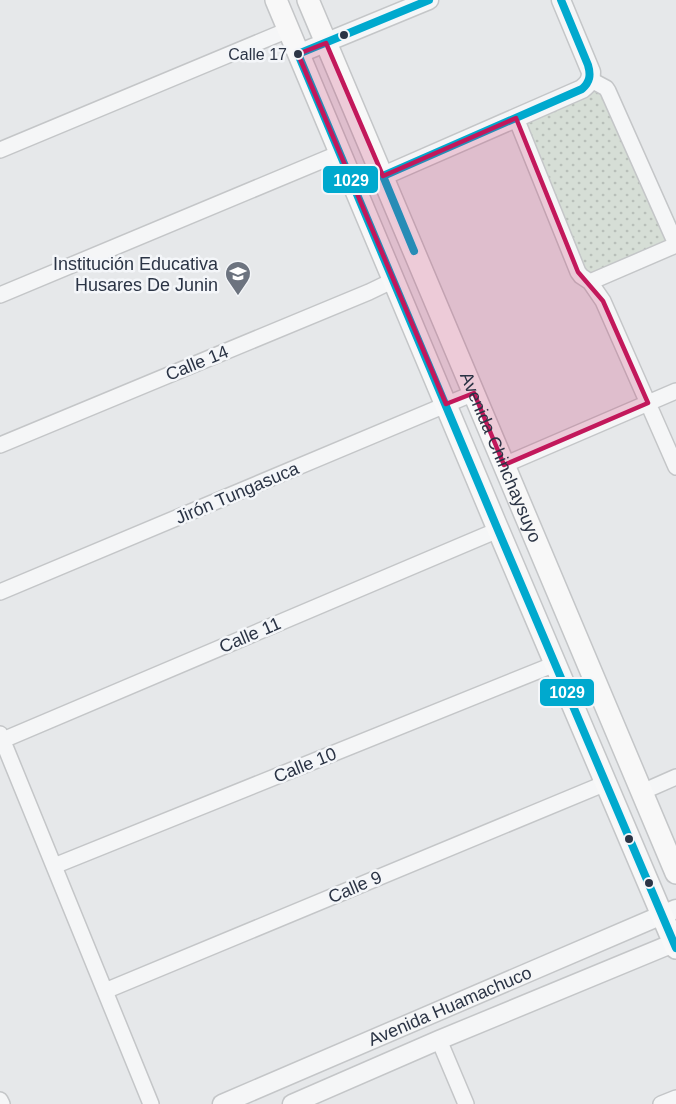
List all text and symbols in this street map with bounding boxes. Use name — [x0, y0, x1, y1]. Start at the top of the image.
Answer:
unlabelled marker — [338, 29, 350, 41]
place label: Calle 17 — [228, 46, 287, 63]
marker: Calle 17 — [292, 48, 304, 60]
line badge: 1029 — [322, 165, 379, 194]
text: 1029 — [333, 172, 369, 189]
place label: Institución Educativa Husares De Junin — [53, 254, 219, 295]
school or university icon: Institución Educativa Husares De Junin — [223, 259, 253, 297]
street label: Calle 14 — [163, 341, 231, 385]
street label: Avenida Chinchaysuyo — [456, 369, 545, 545]
street label: Jirón Tungasuca — [172, 458, 303, 528]
street label: Calle 11 — [216, 613, 284, 657]
line badge: 1029 — [539, 678, 595, 707]
text: 1029 — [549, 684, 585, 701]
street label: Calle 10 — [271, 743, 339, 787]
unlabelled marker — [623, 833, 635, 845]
street label: Calle 9 — [325, 867, 385, 907]
unlabelled marker — [643, 877, 655, 889]
street label: Avenida Huamachuco — [365, 962, 535, 1050]

